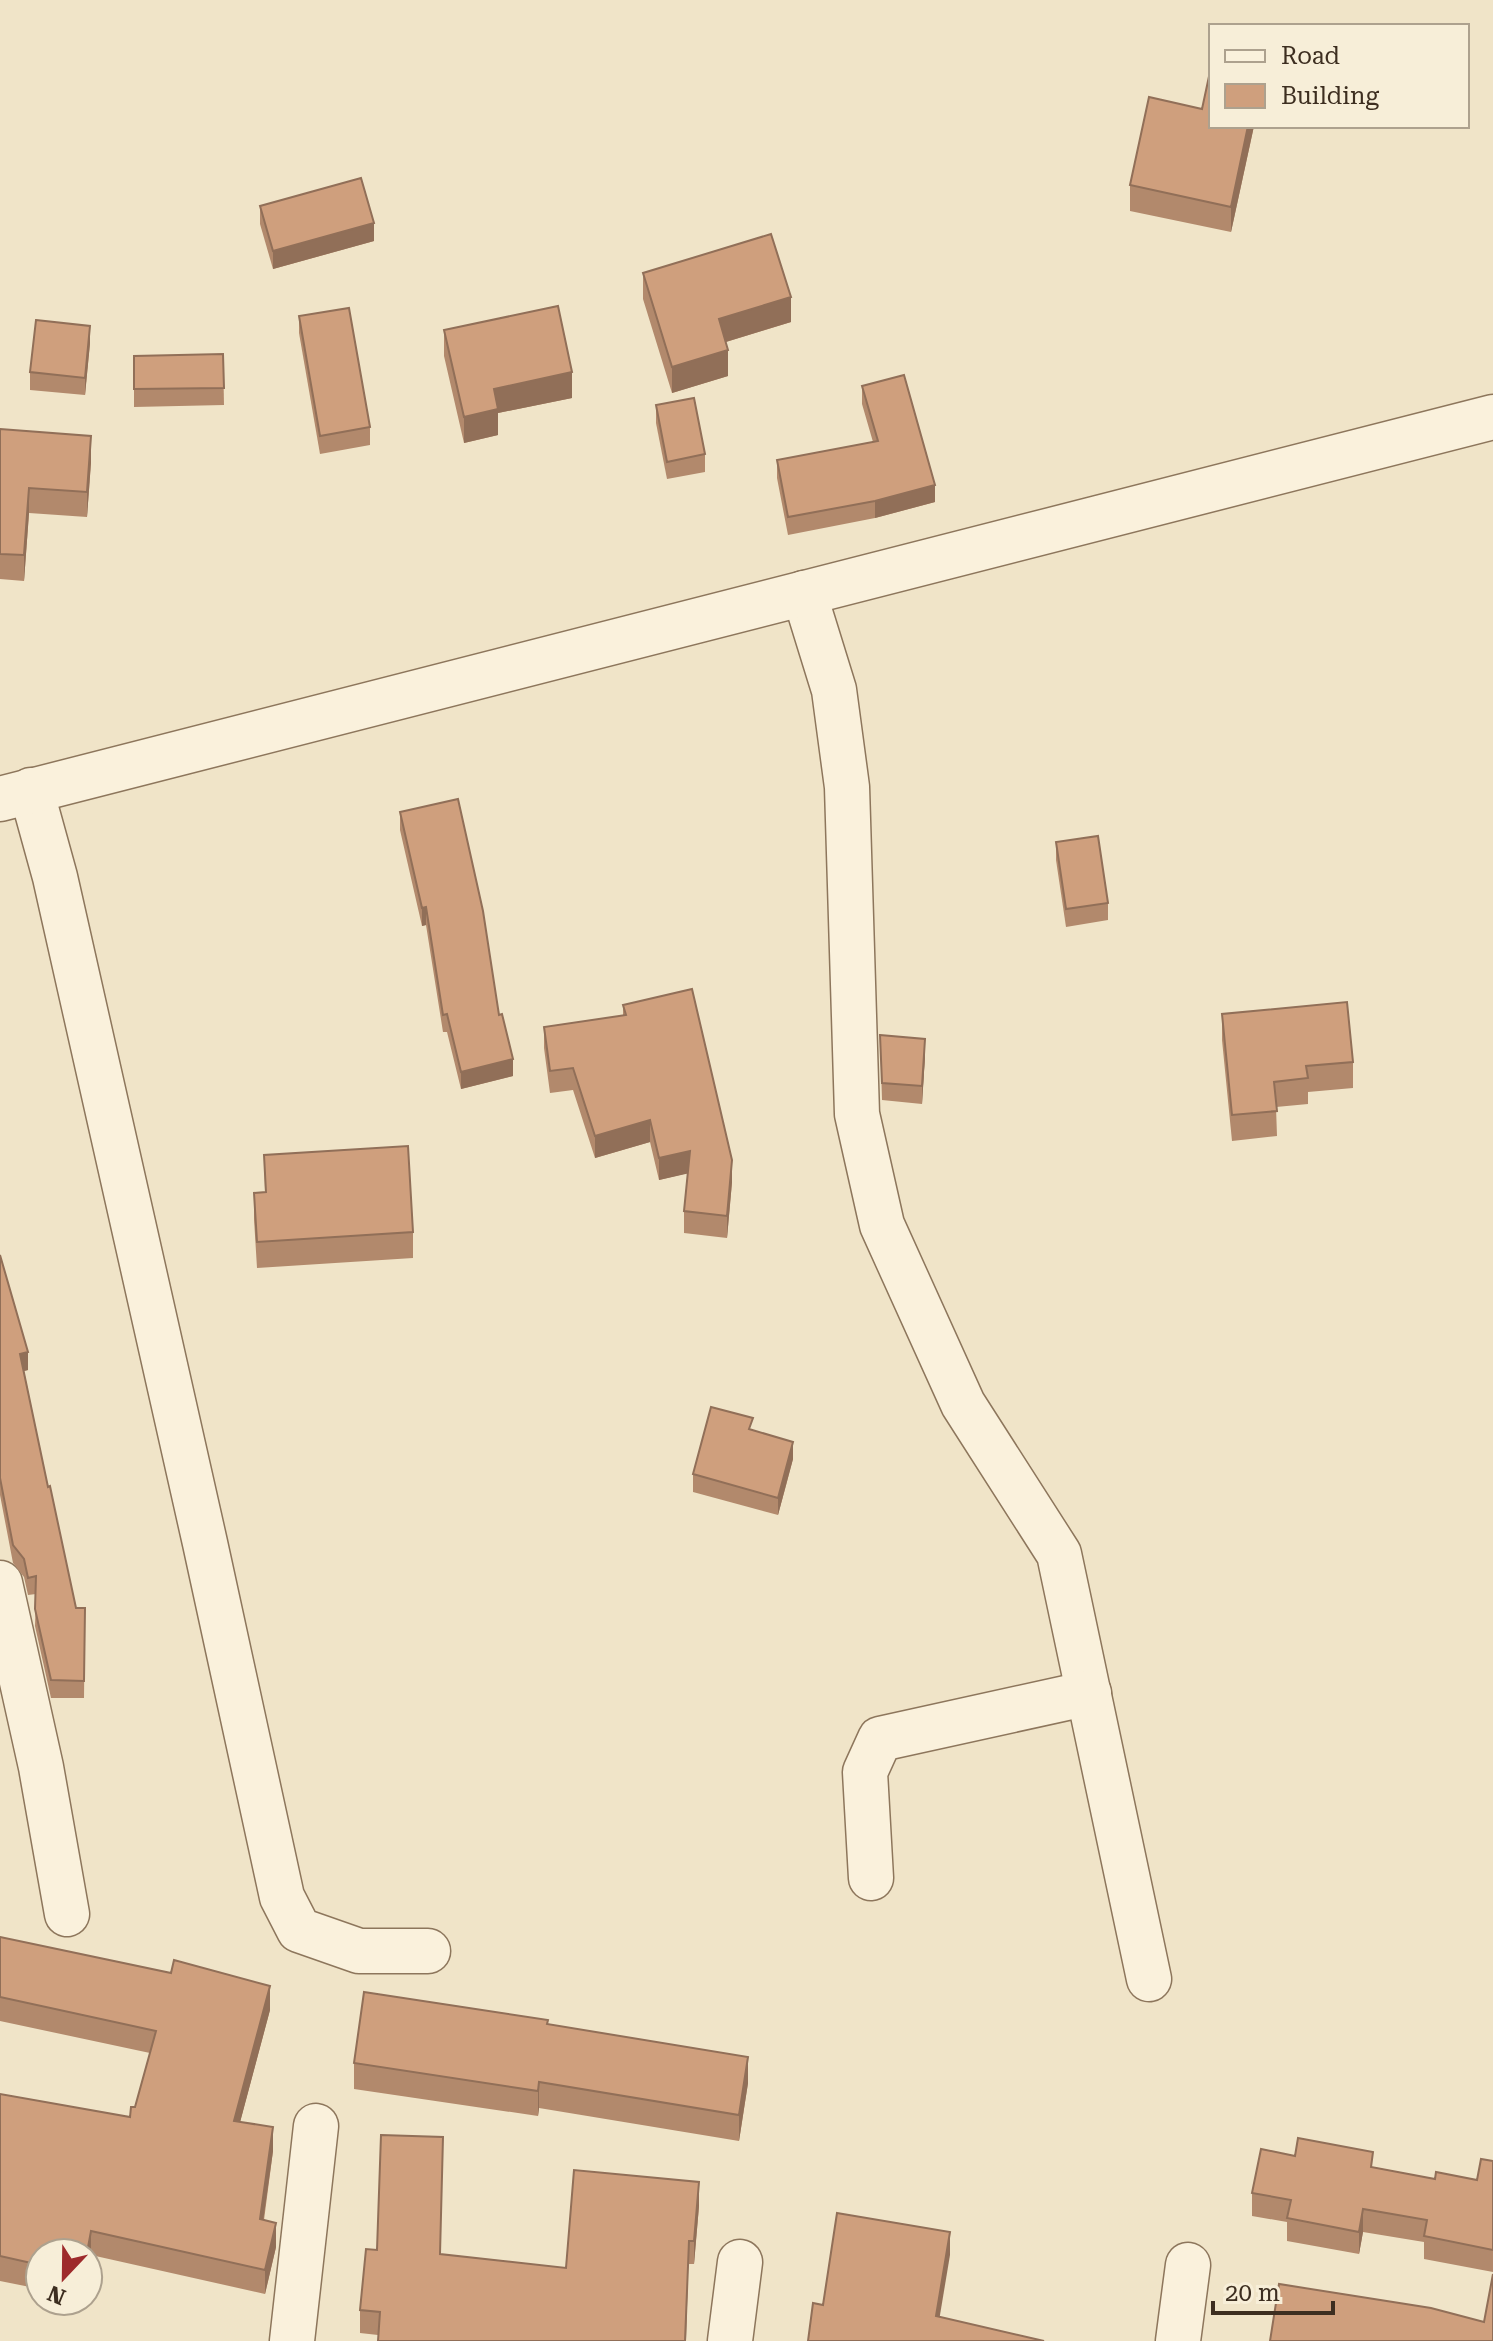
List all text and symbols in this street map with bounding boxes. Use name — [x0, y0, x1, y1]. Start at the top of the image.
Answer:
legend — [1209, 24, 1469, 128]
text: Road — [1281, 42, 1340, 70]
text: Building — [1281, 82, 1379, 110]
north arrow — [24, 2237, 104, 2317]
scale bar — [1213, 2265, 1333, 2315]
text: 20 m — [1225, 2279, 1280, 2307]
text: N — [44, 2280, 69, 2310]

